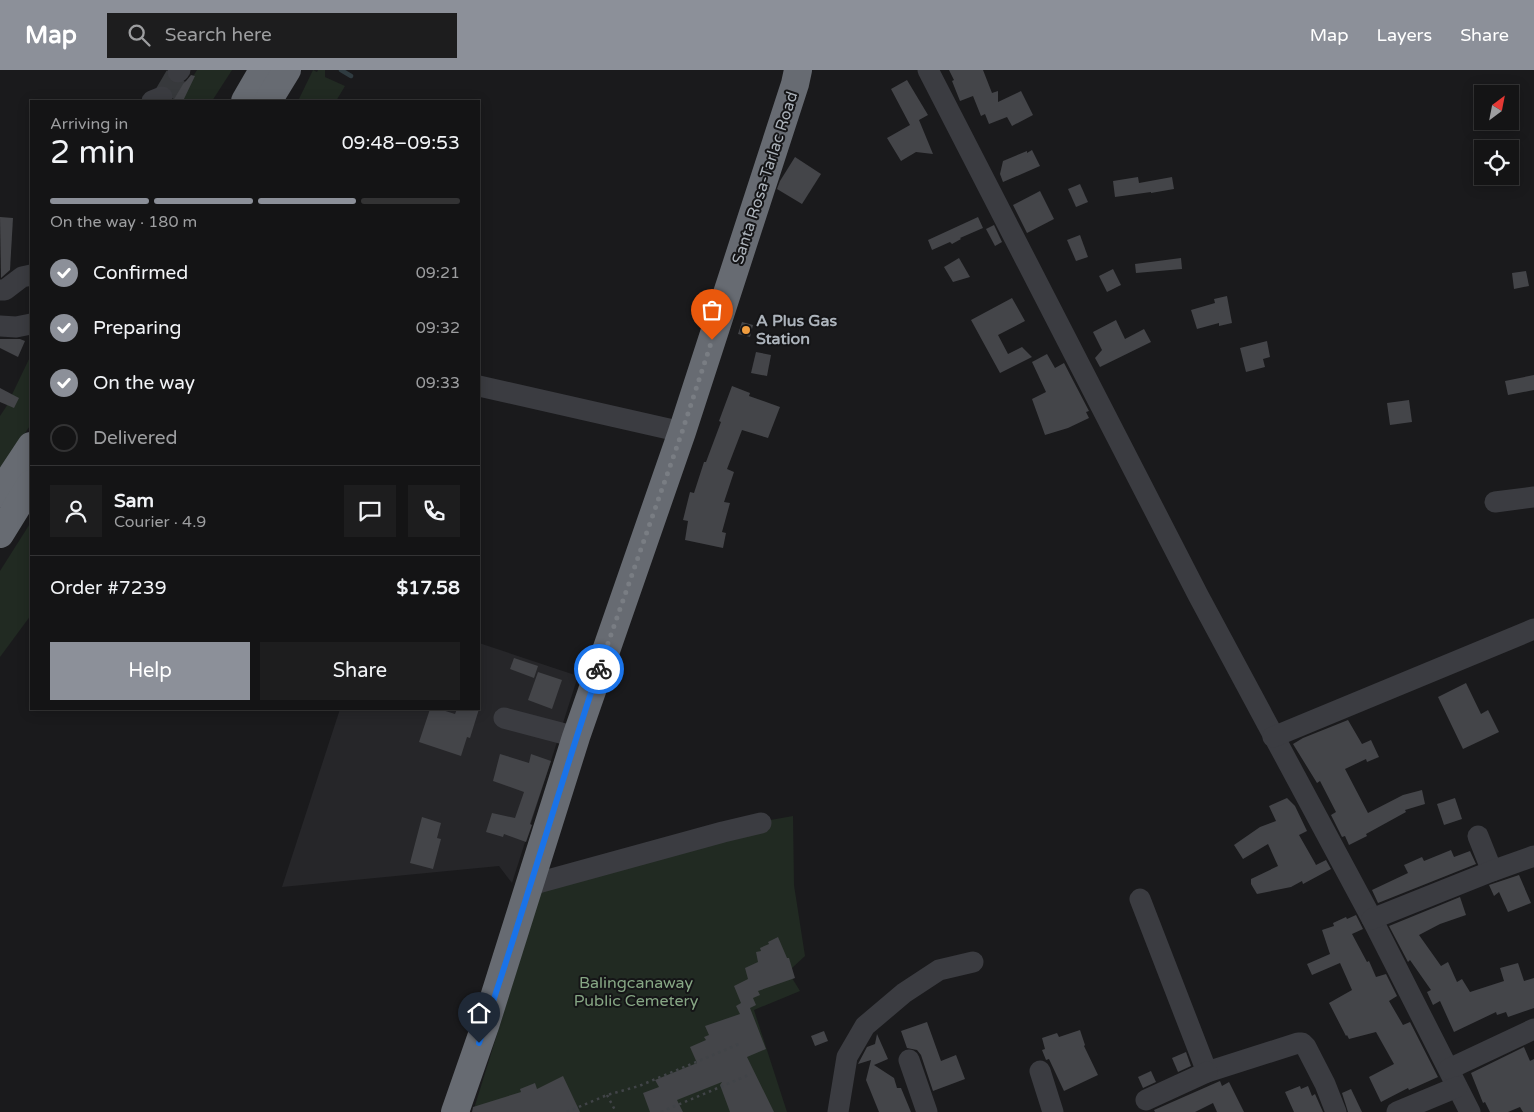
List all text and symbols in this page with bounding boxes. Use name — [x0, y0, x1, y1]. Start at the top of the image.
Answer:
search box — [107, 13, 457, 58]
text: Map — [25, 21, 77, 50]
icon: search — [125, 21, 153, 49]
text: Search here — [165, 24, 272, 46]
text: Map — [1310, 24, 1349, 46]
text: Layers — [1377, 24, 1432, 46]
text: Share — [1460, 24, 1509, 46]
north arrow — [1474, 85, 1519, 130]
map controls — [1474, 85, 1519, 185]
street label: Santa Rosa-Tarlac Road — [728, 89, 802, 267]
text: Arriving in — [50, 114, 128, 134]
text: 09:48–09:53 — [342, 132, 460, 154]
text: 2 min — [50, 134, 135, 172]
button: locate — [1474, 140, 1519, 185]
text: On the way · 180 m — [50, 212, 197, 232]
icon: check — [50, 259, 78, 287]
text: Confirmed — [93, 262, 188, 284]
text: 09:21 — [416, 263, 460, 283]
pin — [691, 289, 733, 340]
icon: bag — [698, 296, 726, 324]
place label: A Plus Gas Station — [756, 311, 837, 349]
icon: check — [50, 314, 78, 342]
text: Preparing — [93, 317, 182, 339]
text: 09:32 — [416, 318, 460, 338]
marker: A Plus Gas Station — [740, 324, 752, 336]
icon: check — [50, 369, 78, 397]
text: On the way — [93, 372, 195, 394]
text: 09:33 — [416, 373, 460, 393]
text: Delivered — [93, 427, 178, 449]
button: person — [50, 485, 102, 537]
button: chat — [344, 485, 396, 537]
button: phone — [408, 485, 460, 537]
text: Sam — [114, 490, 154, 512]
text: Courier · 4.9 — [114, 512, 206, 532]
text: Order #7239 — [50, 577, 167, 599]
text: $17.58 — [397, 577, 460, 599]
button: Help — [50, 642, 250, 700]
button: Share — [260, 642, 460, 700]
courier — [574, 644, 624, 694]
icon: bike — [585, 655, 613, 683]
park label: Balingcanaway Public Cemetery — [574, 973, 699, 1011]
pin — [458, 992, 500, 1043]
icon: home — [465, 999, 493, 1027]

